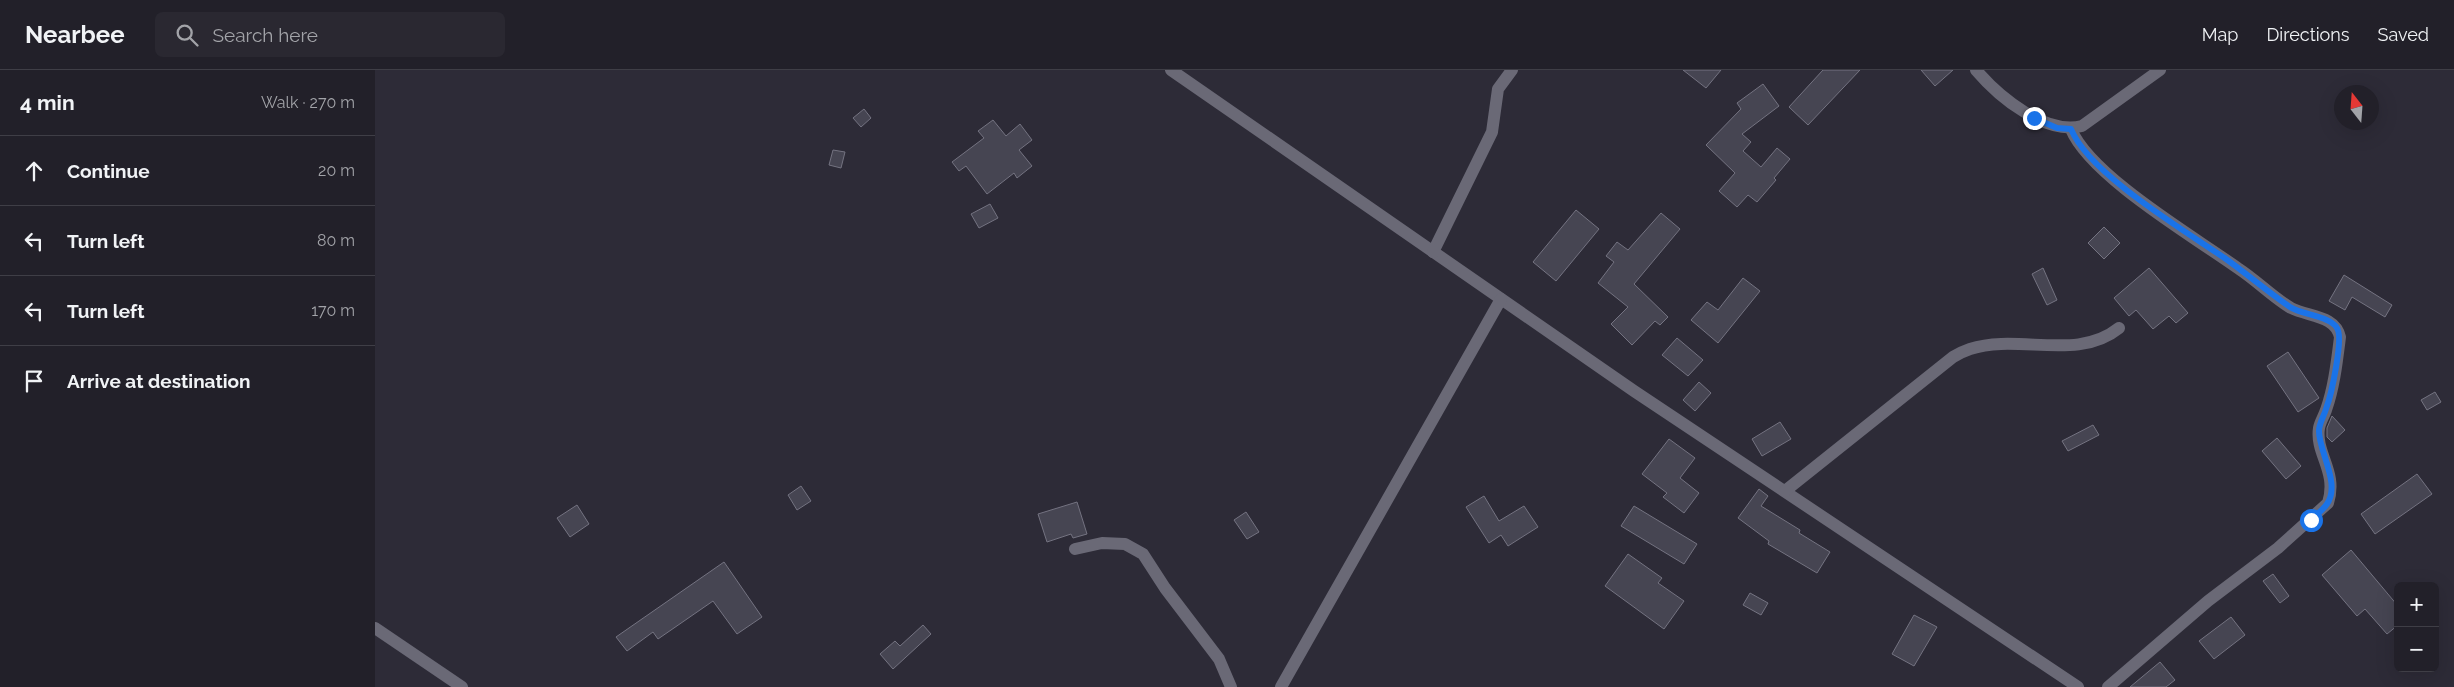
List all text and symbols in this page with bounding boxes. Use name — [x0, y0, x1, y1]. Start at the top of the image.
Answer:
search box — [155, 12, 505, 57]
text: Nearbee — [25, 20, 125, 49]
icon: search — [173, 21, 201, 49]
text: Search here — [213, 24, 318, 46]
text: Map — [2202, 24, 2238, 45]
text: Directions — [2266, 24, 2350, 45]
text: Saved — [2378, 24, 2429, 45]
north arrow — [2334, 85, 2379, 130]
text: 4 min — [20, 90, 75, 115]
text: Walk · 270 m — [261, 93, 355, 112]
route end — [2023, 107, 2046, 130]
icon: ahead — [20, 157, 48, 185]
text: Continue — [67, 160, 150, 182]
text: 20 m — [318, 161, 355, 180]
icon: left — [20, 227, 48, 255]
text: Turn left — [67, 230, 144, 252]
text: 80 m — [317, 231, 355, 250]
icon: left — [20, 297, 48, 325]
text: Turn left — [67, 300, 144, 322]
text: 170 m — [311, 301, 355, 320]
icon: arrive — [20, 367, 48, 395]
text: Arrive at destination — [67, 370, 251, 392]
route start — [2300, 509, 2323, 532]
map controls — [2394, 582, 2439, 672]
button: + — [2394, 582, 2439, 627]
button: − — [2394, 627, 2439, 672]

